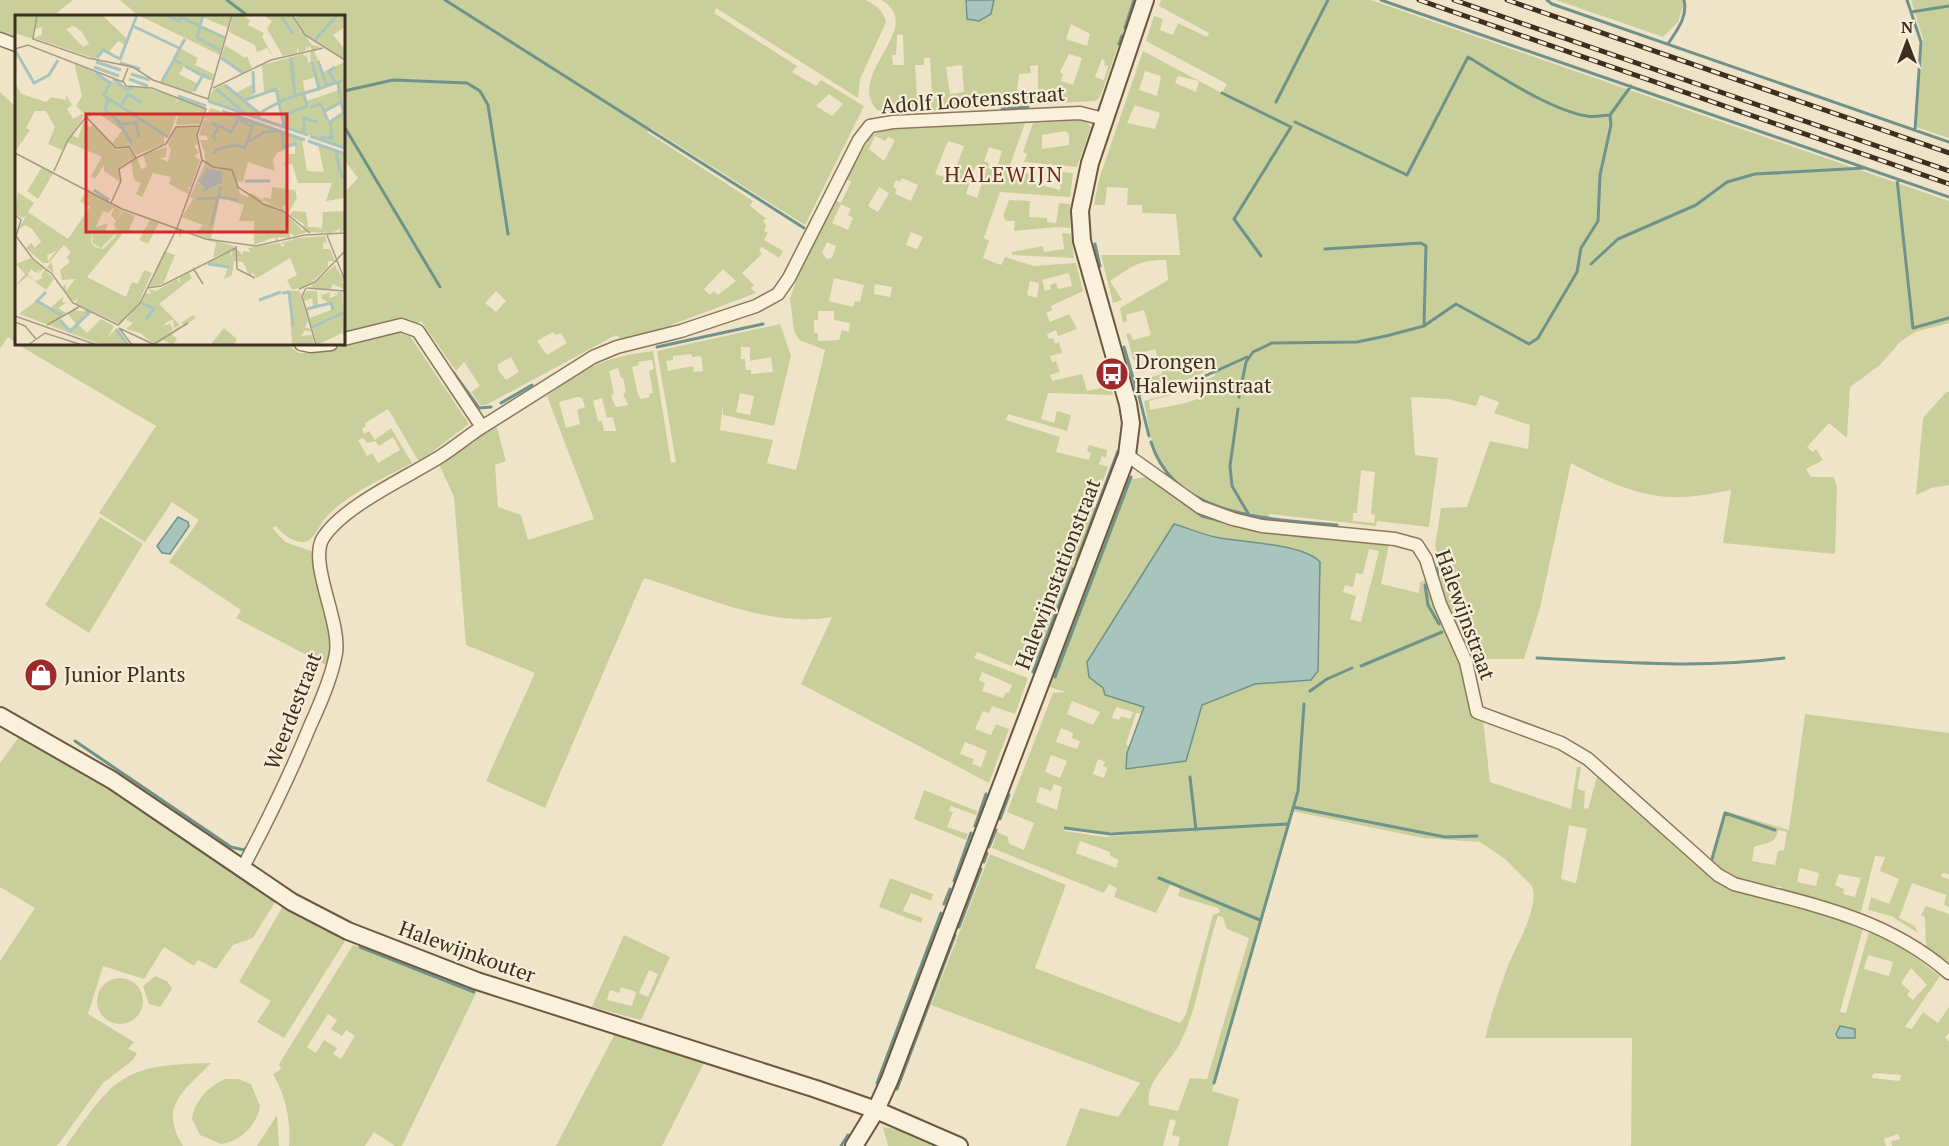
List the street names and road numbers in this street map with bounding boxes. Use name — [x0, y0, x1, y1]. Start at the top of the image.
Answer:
street label: Adolf Lootensstraat — [880, 79, 1066, 119]
street label: Halewijnstationstraat — [1008, 474, 1106, 673]
street label: Halewijnstraat — [1429, 546, 1503, 684]
street label: Weerdestraat — [257, 648, 327, 773]
street label: Halewijnkouter — [395, 913, 540, 989]

